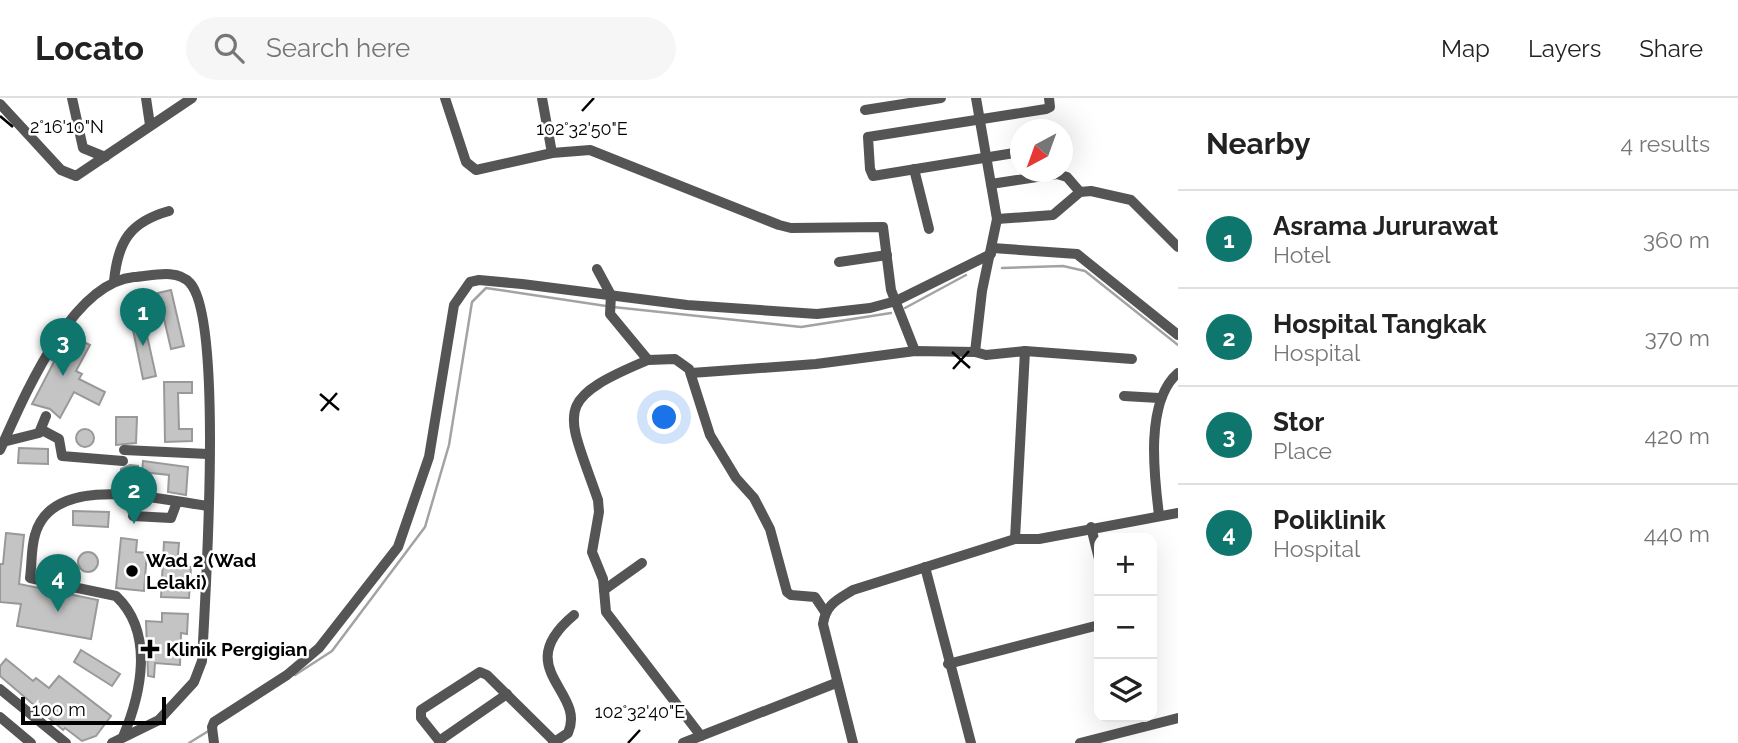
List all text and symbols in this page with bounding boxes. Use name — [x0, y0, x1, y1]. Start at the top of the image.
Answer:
search box — [186, 17, 676, 80]
text: Locato — [35, 29, 144, 68]
icon: search — [210, 29, 248, 67]
text: Search here — [266, 33, 410, 63]
text: Map — [1441, 34, 1490, 63]
text: Layers — [1528, 34, 1601, 63]
text: Share — [1639, 34, 1703, 63]
text: 2°16'10"N — [30, 116, 104, 137]
text: 102°32'50"E — [536, 118, 628, 139]
north arrow — [1010, 119, 1073, 182]
text: Nearby — [1206, 126, 1310, 161]
text: 4 results — [1621, 130, 1710, 157]
text: Asrama Jururawat — [1273, 211, 1498, 241]
text: 1 — [1223, 226, 1235, 253]
text: 360 m — [1643, 226, 1710, 253]
text: Hotel — [1273, 241, 1331, 268]
pin: 1 — [120, 288, 166, 346]
text: Hospital Tangkak — [1273, 309, 1487, 339]
pin: 3 — [40, 318, 86, 376]
text: 2 — [1223, 324, 1235, 351]
text: 370 m — [1645, 324, 1710, 351]
text: Hospital — [1273, 339, 1360, 366]
your location — [647, 400, 681, 434]
text: Stor — [1273, 407, 1324, 437]
text: 3 — [1223, 422, 1235, 449]
text: 420 m — [1644, 422, 1710, 449]
text: Place — [1273, 437, 1332, 464]
pin: 2 — [111, 466, 157, 524]
text: Poliklinik — [1273, 505, 1386, 535]
text: 4 — [1222, 520, 1236, 547]
text: 440 m — [1644, 520, 1710, 547]
map controls — [1094, 533, 1157, 722]
button: + — [1094, 533, 1157, 596]
text: Hospital — [1273, 535, 1360, 562]
place label: Wad 2 (Wad Lelaki) — [146, 549, 256, 593]
pin: 4 — [35, 554, 81, 612]
marker: Wad 2 (Wad Lelaki) — [124, 563, 140, 579]
button: − — [1094, 596, 1157, 659]
place label: Klinik Pergigian — [166, 638, 308, 660]
marker: Klinik Pergigian — [140, 639, 160, 659]
button: layers — [1094, 659, 1157, 722]
scale bar — [21, 694, 166, 726]
text: 100 m — [32, 698, 86, 720]
text: 102°32'40"E — [595, 701, 685, 722]

